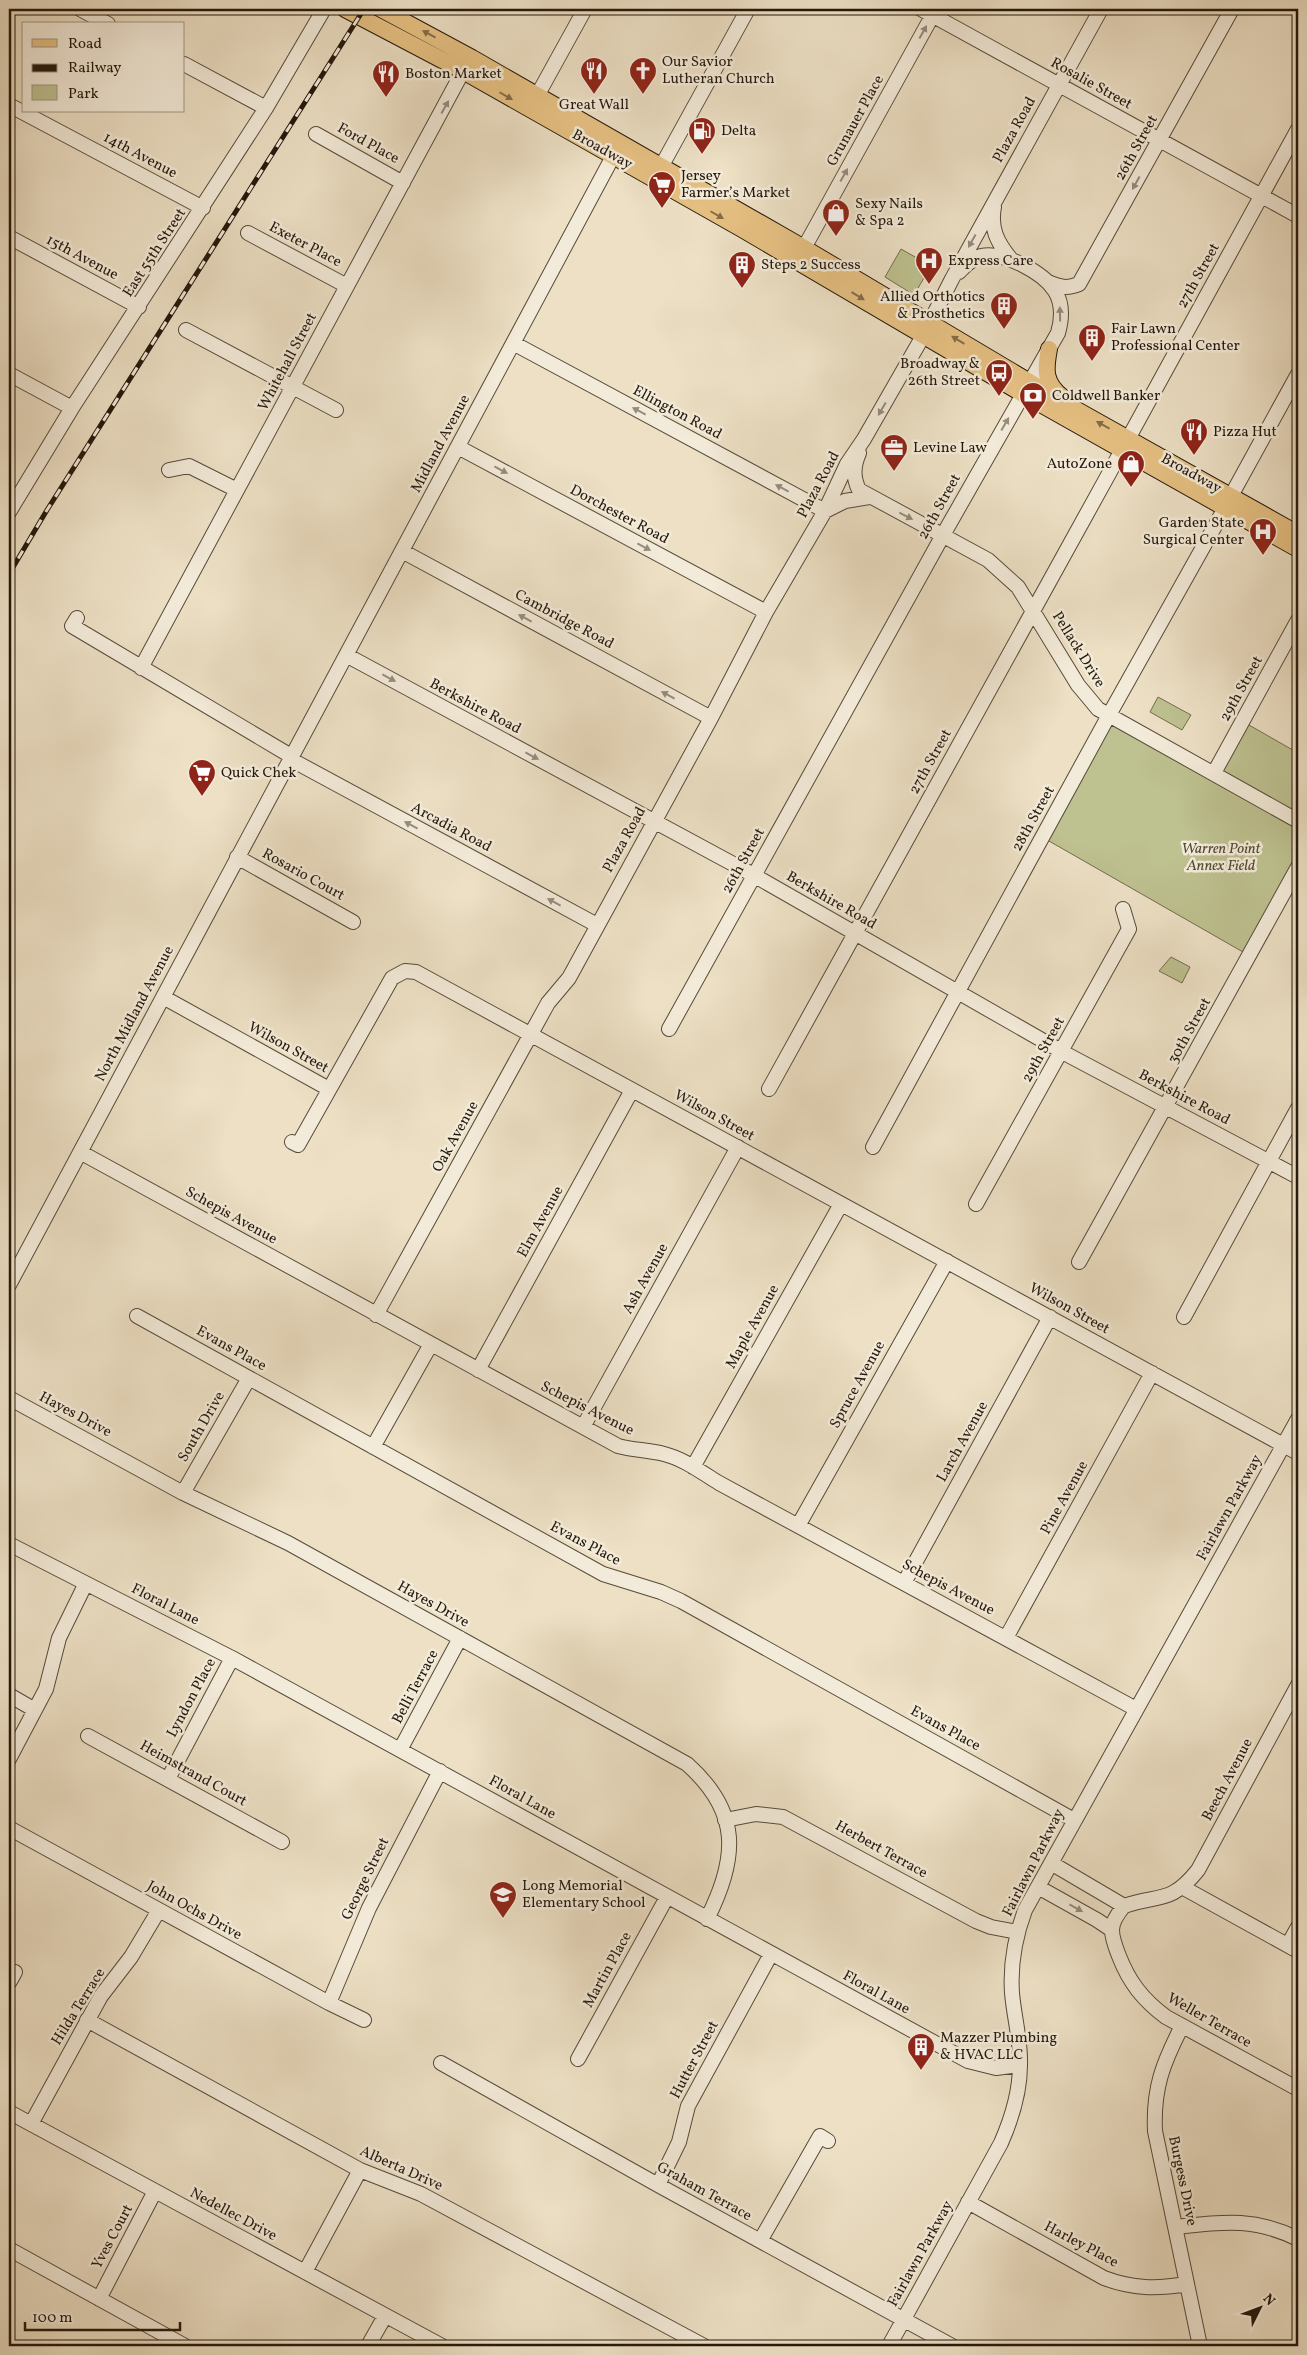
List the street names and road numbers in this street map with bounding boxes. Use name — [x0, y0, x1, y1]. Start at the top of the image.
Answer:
street label: Rosalie Street — [1046, 53, 1136, 115]
street label: Grunauer Place — [822, 72, 890, 170]
street label: Plaza Road — [988, 93, 1042, 167]
street label: 26th Street — [1110, 111, 1164, 185]
street label: Ford Place — [333, 118, 403, 170]
street label: Broadway — [568, 125, 636, 175]
street label: 14th Avenue — [99, 128, 181, 184]
street label: East 55th Street — [118, 204, 192, 302]
street label: Exeter Place — [265, 217, 345, 273]
street label: 15th Avenue — [42, 230, 122, 286]
street label: 27th Street — [1172, 240, 1226, 312]
street label: Whitehall Street — [253, 309, 323, 415]
street label: Ellington Road — [629, 381, 725, 445]
street label: Midland Avenue — [406, 391, 476, 497]
street label: Plaza Road — [793, 448, 845, 522]
street label: Broadway — [1157, 449, 1225, 499]
street label: 26th Street — [913, 470, 967, 544]
street label: Dorchester Road — [566, 480, 672, 550]
street label: Cambridge Road — [511, 585, 617, 655]
street label: Pellack Drive — [1046, 608, 1110, 692]
street label: 29th Street — [1215, 652, 1269, 726]
street label: Berkshire Road — [425, 674, 525, 740]
street label: 27th Street — [904, 726, 958, 798]
street label: 28th Street — [1007, 782, 1061, 856]
street label: Arcadia Road — [407, 798, 495, 858]
street label: Plaza Road — [598, 803, 652, 877]
street label: 26th Street — [717, 824, 771, 898]
street label: Rosario Court — [258, 844, 348, 906]
street label: Berkshire Road — [782, 867, 880, 935]
street label: North Midland Avenue — [90, 942, 180, 1086]
street label: 30th Street — [1163, 994, 1217, 1068]
street label: 29th Street — [1017, 1013, 1071, 1087]
street label: Wilson Street — [244, 1017, 332, 1079]
street label: Berkshire Road — [1134, 1065, 1234, 1131]
street label: Wilson Street — [670, 1085, 758, 1147]
street label: Oak Avenue — [428, 1097, 484, 1177]
street label: Schepis Avenue — [181, 1182, 281, 1250]
street label: Elm Avenue — [513, 1182, 569, 1262]
street label: Ash Avenue — [618, 1240, 674, 1318]
street label: Wilson Street — [1025, 1278, 1113, 1340]
street label: Maple Avenue — [721, 1281, 785, 1373]
street label: Evans Place — [192, 1321, 270, 1377]
street label: Spruce Avenue — [825, 1337, 891, 1433]
street label: Schepis Avenue — [537, 1376, 637, 1442]
street label: Hayes Drive — [35, 1387, 115, 1443]
street label: South Drive — [173, 1388, 231, 1466]
street label: Larch Avenue — [932, 1398, 994, 1486]
street label: Fairlawn Parkway — [1192, 1451, 1268, 1565]
street label: Pine Avenue — [1036, 1457, 1094, 1539]
street label: Evans Place — [546, 1517, 624, 1571]
street label: Schepis Avenue — [898, 1555, 998, 1621]
street label: Hayes Drive — [393, 1577, 473, 1633]
street label: Floral Lane — [127, 1579, 203, 1631]
street label: Belli Terrace — [388, 1646, 444, 1728]
street label: Lyndon Place — [162, 1655, 222, 1741]
street label: Evans Place — [906, 1701, 984, 1757]
street label: Beech Avenue — [1197, 1735, 1259, 1825]
street label: Heimstrand Court — [136, 1736, 250, 1812]
street label: Floral Lane — [485, 1771, 559, 1825]
street label: Fairlawn Parkway — [998, 1805, 1070, 1921]
street label: Herbert Terrace — [831, 1816, 931, 1884]
street label: George Street — [337, 1834, 395, 1924]
street label: John Ochs Drive — [143, 1876, 245, 1946]
street label: Martin Place — [578, 1928, 638, 2012]
street label: Hilda Terrace — [47, 1964, 111, 2050]
street label: Floral Lane — [839, 1966, 913, 2020]
street label: Weller Terrace — [1163, 1988, 1255, 2054]
street label: Hutter Street — [666, 2017, 724, 2103]
street label: Burgess Drive — [1162, 2134, 1202, 2228]
street label: Alberta Drive — [356, 2141, 446, 2197]
street label: Graham Terrace — [653, 2157, 755, 2227]
street label: Nedellec Drive — [186, 2183, 280, 2247]
street label: Fairlawn Parkway — [883, 2197, 959, 2311]
street label: Yves Court — [87, 2201, 139, 2273]
street label: Harley Place — [1040, 2217, 1122, 2273]

